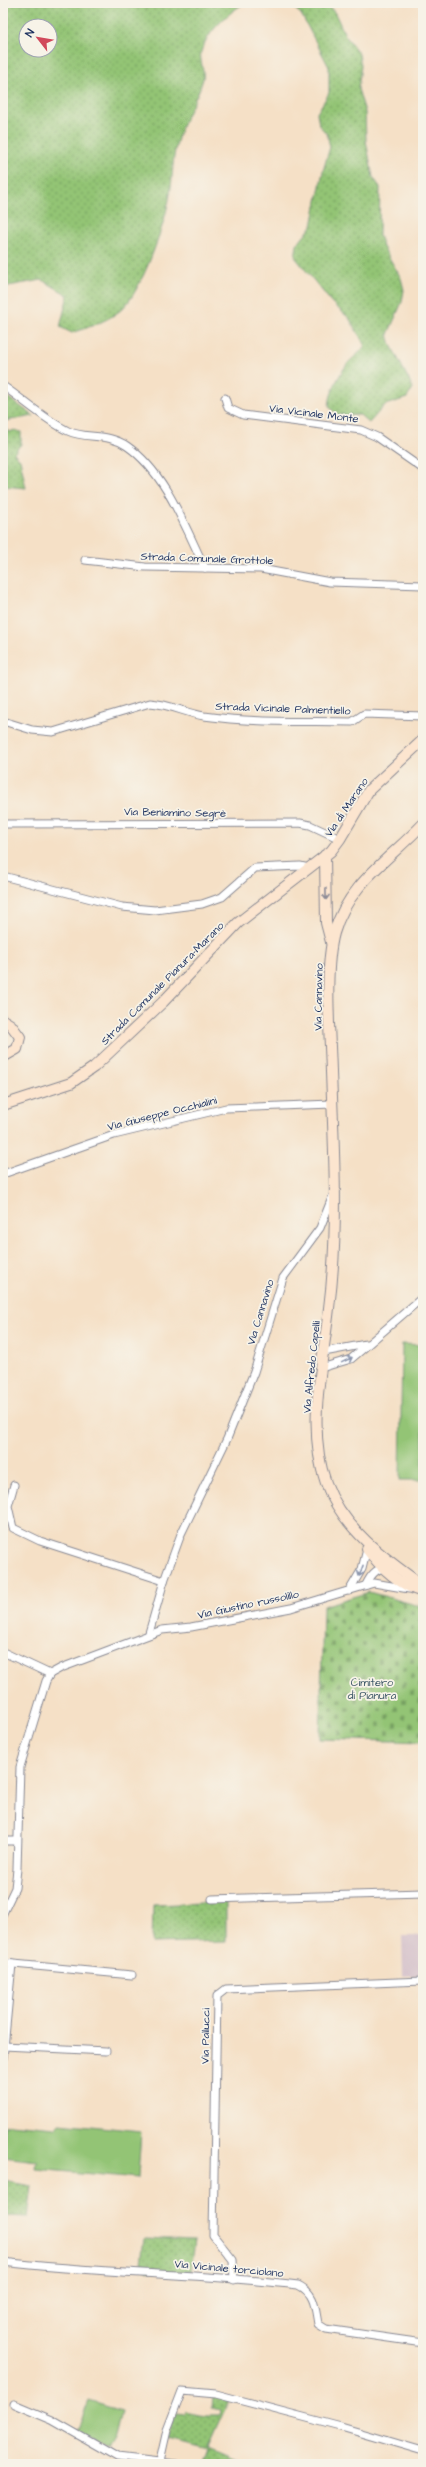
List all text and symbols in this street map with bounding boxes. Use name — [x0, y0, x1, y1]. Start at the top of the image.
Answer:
north arrow — [18, 18, 58, 58]
text: N — [22, 26, 38, 40]
street label: Via Vicinale Monte — [268, 401, 360, 426]
street label: Strada Comunale Grottole — [140, 549, 274, 568]
street label: Strada Vicinale Palmentiello — [215, 699, 352, 718]
street label: Via di Marano — [321, 774, 372, 840]
street label: Via Beniamino Segrè — [124, 804, 226, 822]
one-way arrow — [322, 887, 330, 900]
street label: Strada Comunale Pianura-Marano — [97, 918, 228, 1048]
street label: Via Cannavino — [310, 962, 327, 1031]
street label: Via Giuseppe Occhialini — [106, 1093, 219, 1134]
street label: Via Cannavino — [243, 1277, 278, 1347]
street label: Via Alfredo Capelli — [299, 1320, 324, 1414]
one-way arrow — [341, 1356, 353, 1363]
one-way arrow — [356, 1565, 364, 1577]
street label: Via Giustino russolillo — [196, 1586, 301, 1623]
park label: Cimitero di Pianura — [348, 1675, 397, 1703]
street label: Via Pallucci — [198, 2008, 213, 2064]
street label: Via Vicinale torciolano — [174, 2256, 285, 2281]

